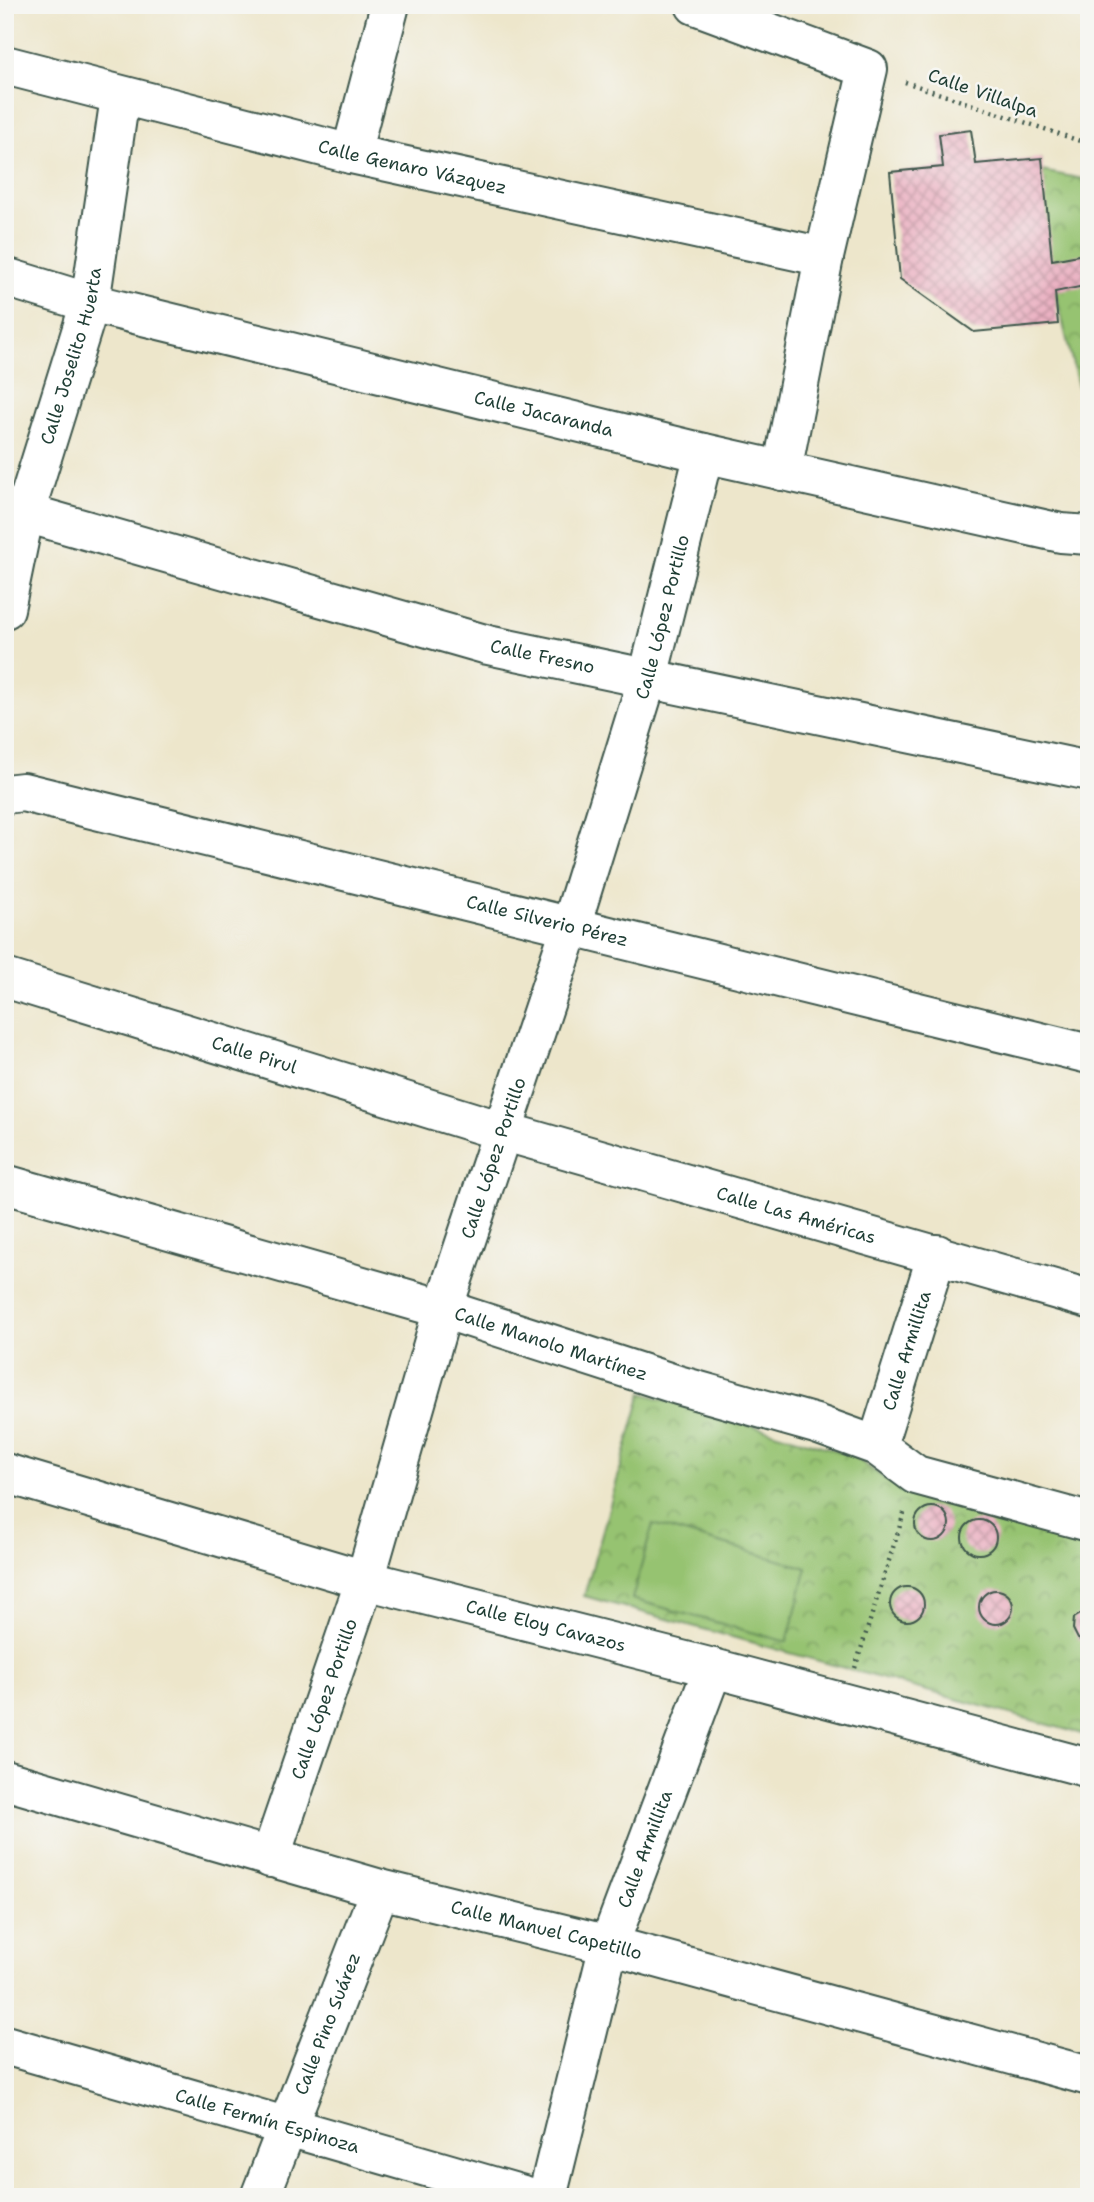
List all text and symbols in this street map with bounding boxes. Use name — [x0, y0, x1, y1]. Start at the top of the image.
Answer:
street label: Calle Villalpa — [925, 63, 1041, 123]
street label: Calle Genaro Vázquez — [315, 134, 509, 200]
street label: Calle Joselito Huerta — [35, 266, 107, 447]
street label: Calle Jacaranda — [472, 385, 616, 442]
street label: Calle López Portillo — [630, 532, 695, 702]
street label: Calle Fresno — [488, 634, 597, 679]
street label: Calle Silverio Pérez — [464, 889, 631, 952]
street label: Calle Pirul — [209, 1030, 301, 1079]
street label: Calle López Portillo — [455, 1074, 532, 1242]
street label: Calle Las Américas — [714, 1181, 879, 1249]
street label: Calle Armillita — [877, 1288, 937, 1413]
street label: Calle Manolo Martínez — [451, 1301, 651, 1386]
street label: Calle Eloy Cavazos — [463, 1594, 628, 1657]
street label: Calle López Portillo — [286, 1615, 363, 1783]
street label: Calle Armillita — [612, 1787, 678, 1911]
street label: Calle Manuel Capetillo — [448, 1895, 645, 1965]
street label: Calle Pino Suárez — [289, 1949, 366, 2098]
street label: Calle Fermín Espinoza — [172, 2083, 362, 2159]

